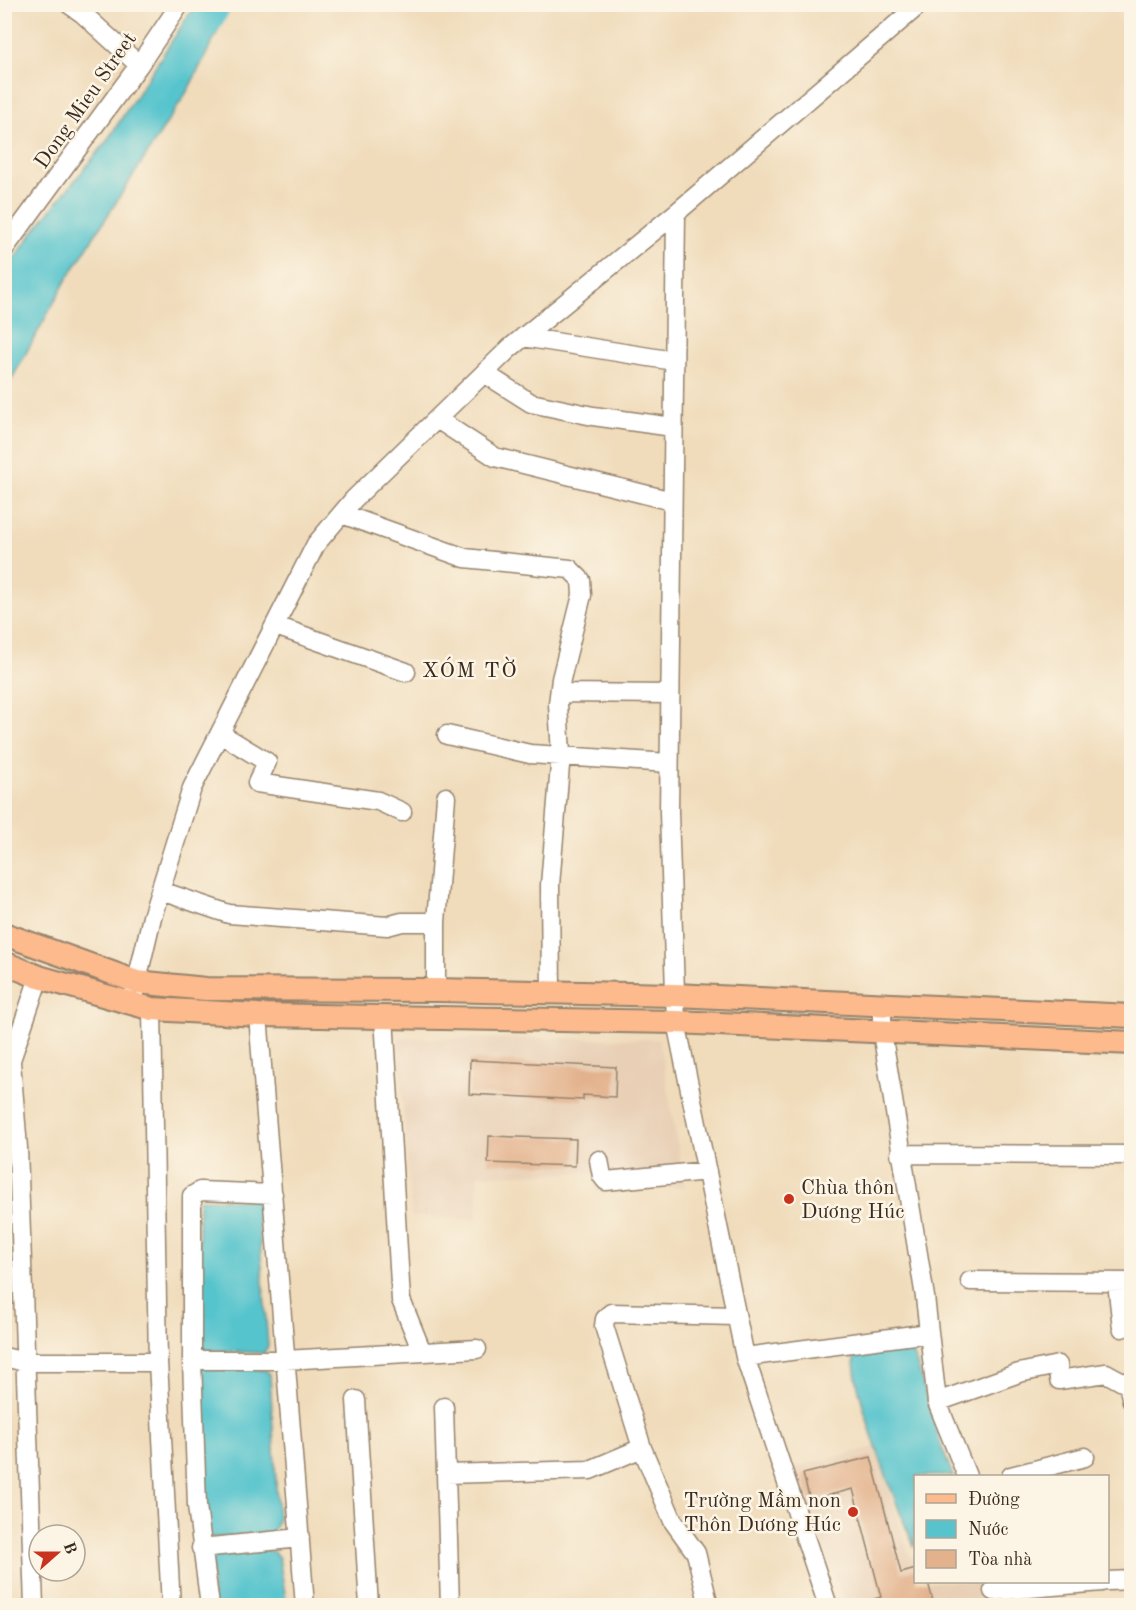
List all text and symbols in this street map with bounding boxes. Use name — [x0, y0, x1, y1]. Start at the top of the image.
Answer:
street label: Dong Mieu Street — [31, 29, 141, 173]
district label: XÓM TỜ — [422, 656, 518, 682]
place label: Chùa thôn Dương Húc — [801, 1178, 905, 1223]
marker: Chùa thôn Dương Húc — [782, 1192, 796, 1206]
legend — [914, 1475, 1109, 1583]
place label: Trường Mầm non Thôn Dương Húc — [683, 1489, 841, 1536]
text: Đường — [968, 1491, 1020, 1509]
marker: Trường Mầm non Thôn Dương Húc — [846, 1505, 860, 1519]
text: Nước — [968, 1521, 1008, 1539]
north arrow — [27, 1523, 87, 1583]
text: B — [60, 1540, 79, 1557]
text: Tòa nhà — [968, 1551, 1032, 1569]

